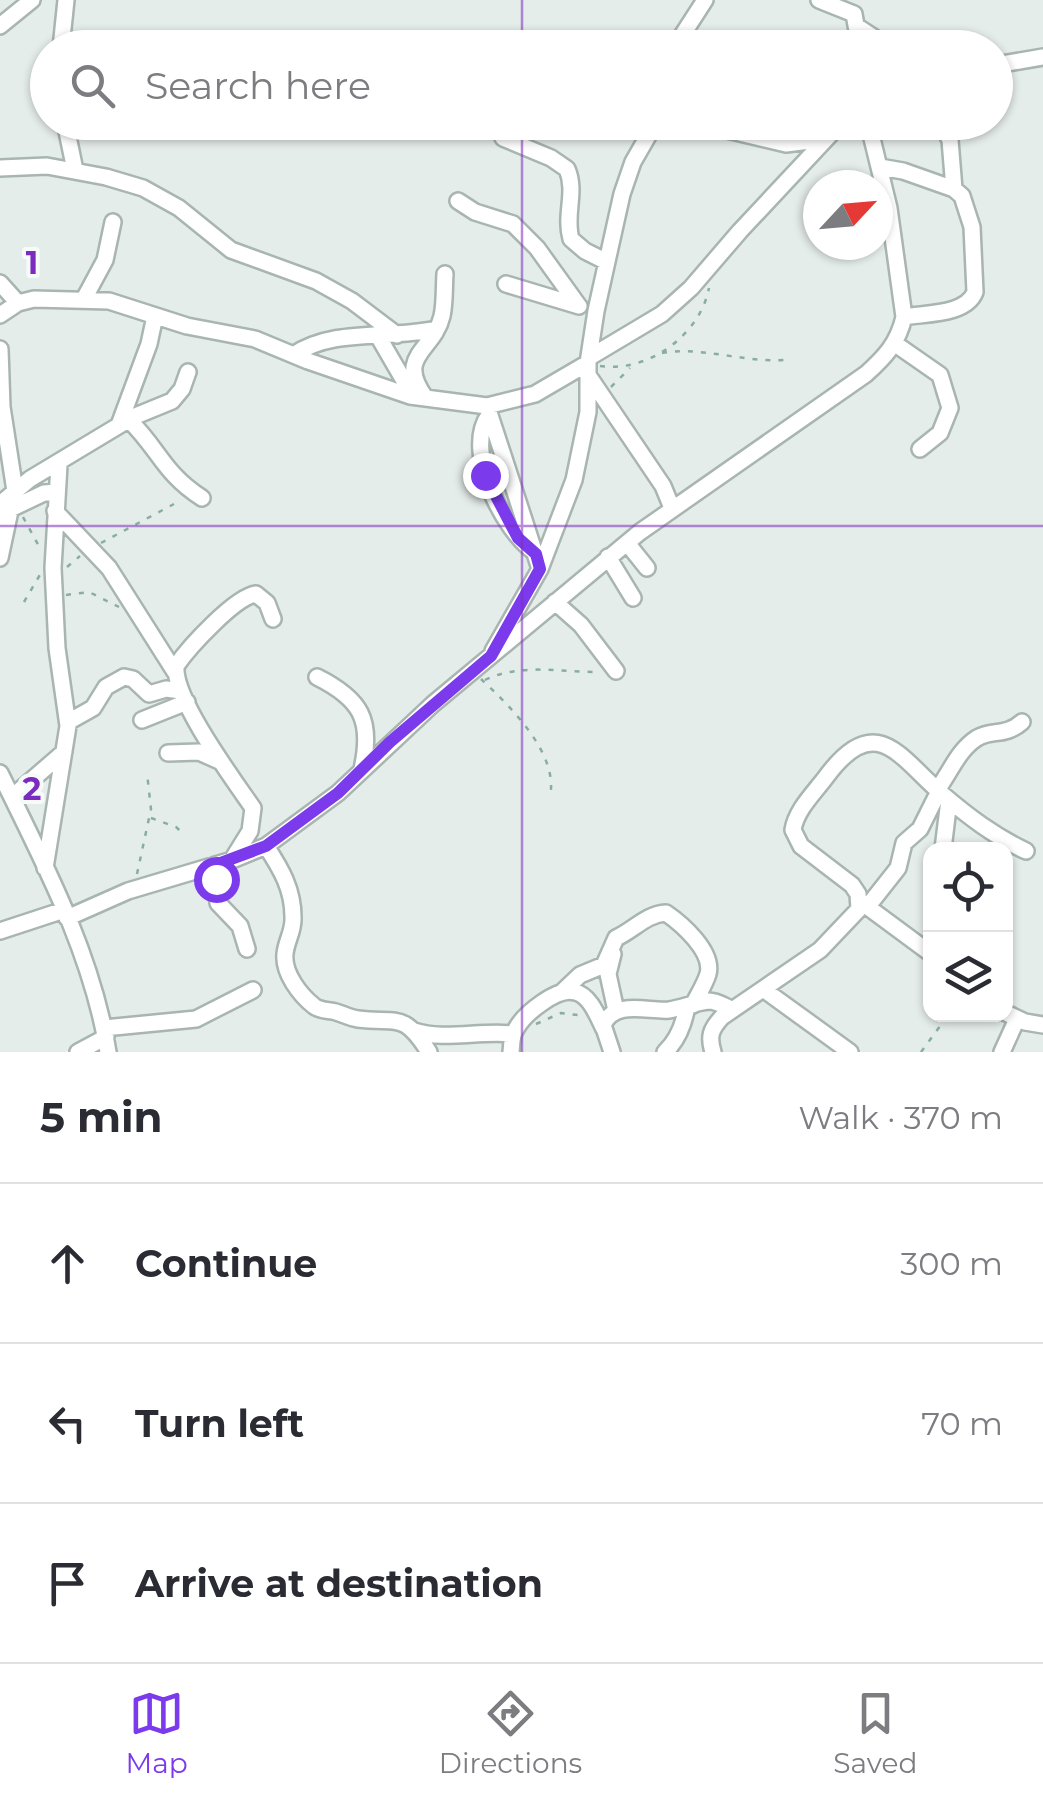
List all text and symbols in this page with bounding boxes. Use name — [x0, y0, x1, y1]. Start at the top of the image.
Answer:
search box — [30, 30, 1013, 140]
icon: search — [65, 58, 120, 113]
text: Search here — [145, 62, 371, 109]
north arrow — [803, 170, 893, 260]
text: 1 — [26, 243, 38, 282]
route end — [463, 453, 509, 499]
text: 2 — [23, 769, 41, 808]
map controls — [923, 842, 1013, 1022]
button: locate — [923, 842, 1013, 932]
route start — [194, 857, 240, 903]
button: layers — [923, 932, 1013, 1022]
text: 5 min — [40, 1091, 163, 1143]
text: Walk · 370 m — [798, 1098, 1003, 1137]
icon: ahead — [40, 1236, 95, 1291]
text: Continue — [135, 1240, 317, 1287]
text: 300 m — [900, 1244, 1003, 1283]
icon: left — [40, 1396, 95, 1451]
text: Turn left — [135, 1400, 304, 1447]
text: 70 m — [921, 1404, 1003, 1443]
icon: arrive — [40, 1556, 95, 1611]
text: Arrive at destination — [135, 1560, 543, 1607]
tab: Map — [126, 1686, 188, 1780]
tab: Directions — [439, 1686, 582, 1780]
tab: Saved — [833, 1686, 917, 1780]

